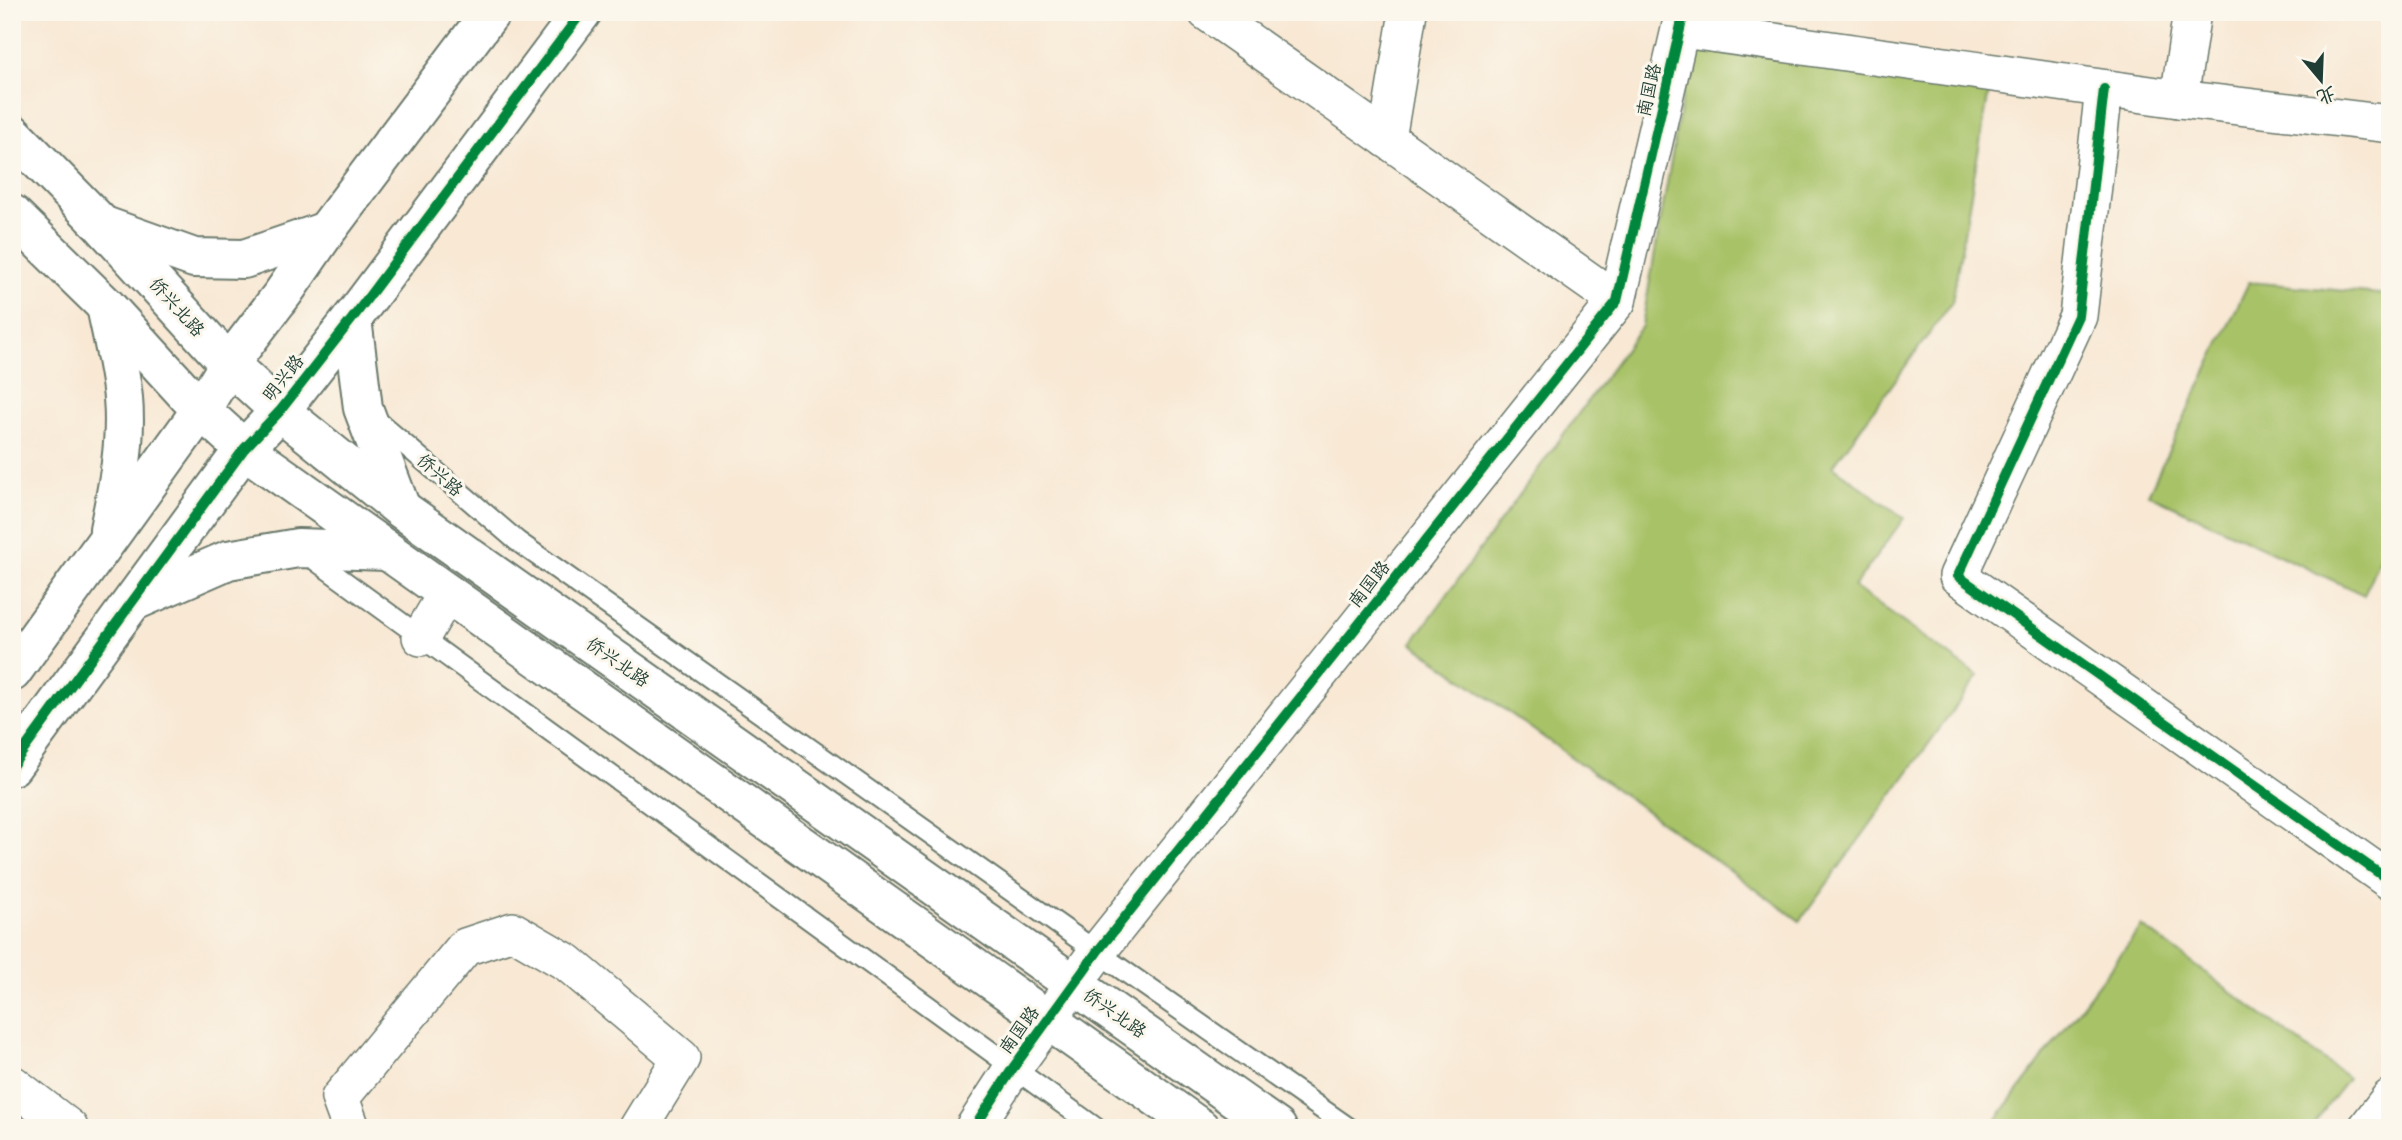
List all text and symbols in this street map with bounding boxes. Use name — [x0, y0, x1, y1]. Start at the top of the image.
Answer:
north arrow — [2286, 46, 2356, 116]
street label: 南国路 — [1632, 61, 1667, 119]
text: 北 — [2313, 81, 2339, 110]
street label: 侨兴北路 — [144, 273, 209, 342]
street label: 明兴路 — [257, 350, 309, 407]
street label: 侨兴路 — [412, 449, 468, 502]
street label: 南国路 — [1343, 556, 1395, 613]
street label: 侨兴北路 — [582, 632, 654, 692]
street label: 侨兴北路 — [1079, 983, 1151, 1043]
street label: 南国路 — [994, 1002, 1045, 1059]

